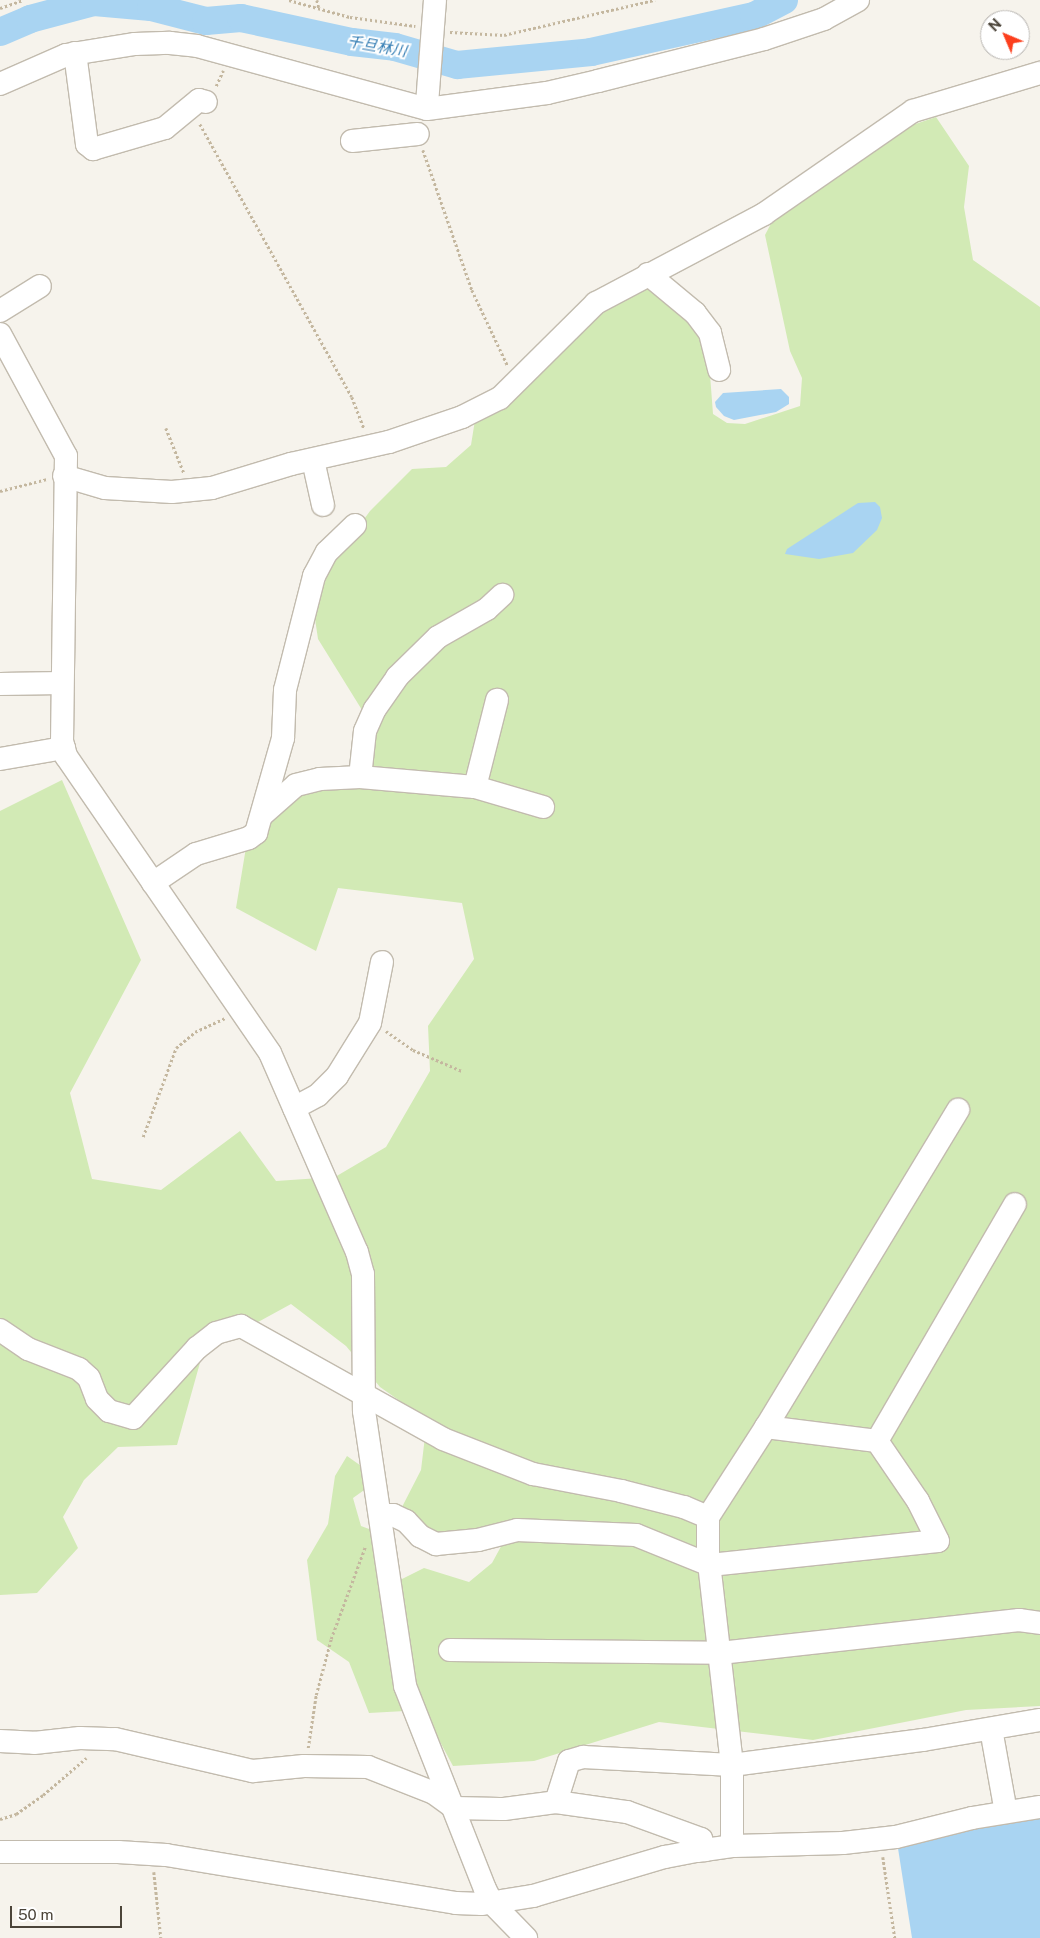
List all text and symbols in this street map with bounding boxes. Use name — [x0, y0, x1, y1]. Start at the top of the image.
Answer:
north arrow — [980, 10, 1030, 60]
text: N — [986, 16, 1005, 35]
water label: 千旦林川 — [346, 32, 408, 60]
scale bar — [12, 1896, 125, 1928]
text: 50 m — [18, 1906, 53, 1923]

